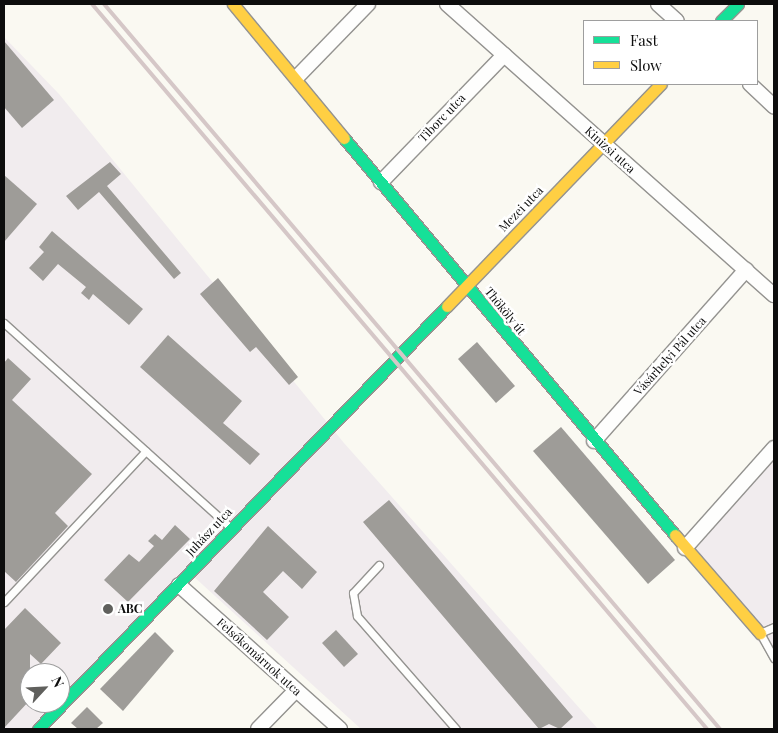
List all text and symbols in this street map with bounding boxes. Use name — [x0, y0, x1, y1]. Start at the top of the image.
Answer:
legend — [583, 20, 758, 85]
text: Fast — [630, 30, 658, 50]
text: Slow — [630, 55, 662, 75]
street label: Tiborc utca — [416, 91, 468, 145]
street label: Kinizsi utca — [582, 124, 638, 176]
street label: Mezei utca — [496, 183, 546, 235]
street label: Thököly út — [481, 284, 529, 338]
street label: Vásárhelyi Pál utca — [631, 314, 709, 398]
street label: Juhász utca — [183, 505, 235, 559]
place label: ABC — [118, 602, 142, 616]
marker: ABC — [102, 603, 114, 615]
street label: Felsőkomárnok utca — [214, 615, 304, 699]
north arrow — [20, 663, 70, 713]
text: N — [47, 673, 69, 690]

